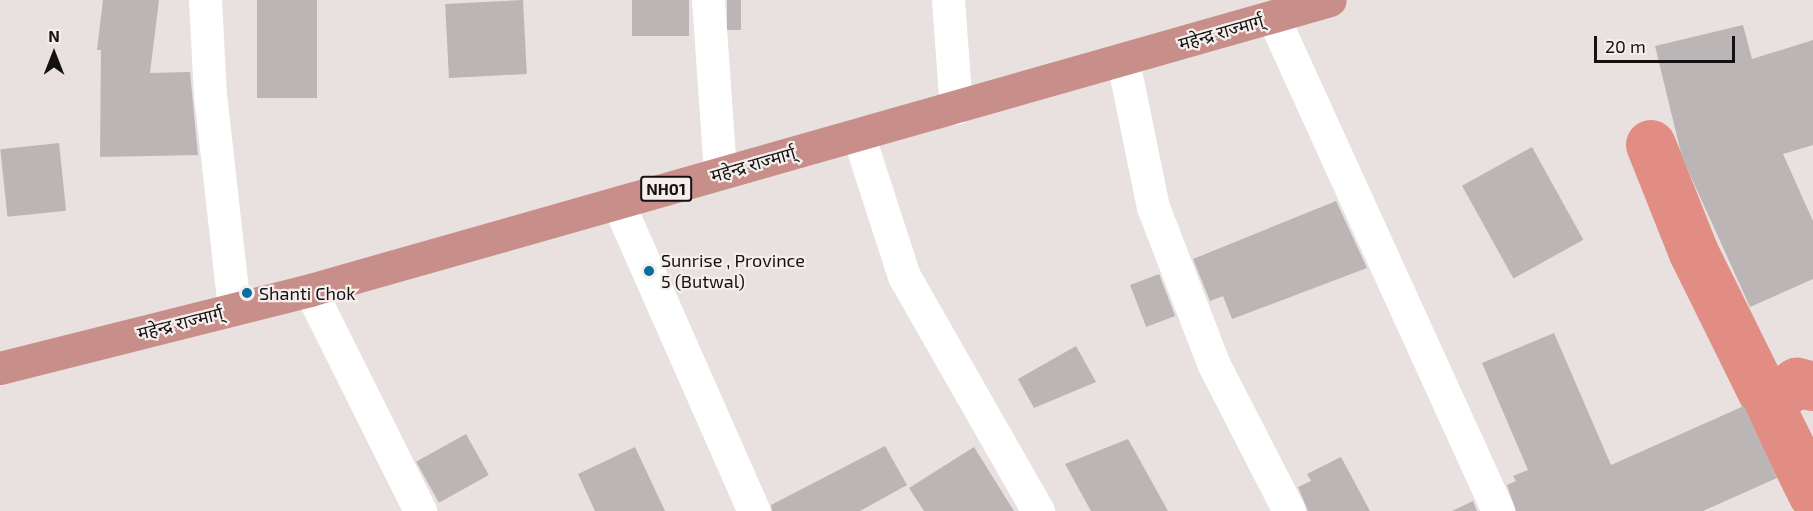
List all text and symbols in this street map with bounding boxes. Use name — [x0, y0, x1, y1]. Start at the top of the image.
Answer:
street label: महेन्द्र राज्मार्ग् — [1176, 10, 1266, 54]
north arrow — [24, 24, 84, 84]
scale bar — [1597, 24, 1738, 62]
text: N — [48, 26, 60, 45]
text: 20 m — [1605, 35, 1646, 57]
street label: महेन्द्र राज्मार्ग् — [708, 142, 798, 186]
road number: NH01 — [639, 176, 693, 202]
place label: Sunrise , Province 5 (Butwal) — [661, 250, 805, 292]
marker: Sunrise , Province 5 (Butwal) — [642, 264, 656, 278]
place label: Shanti Chok — [259, 282, 355, 304]
marker: Shanti Chok — [240, 286, 254, 300]
street label: महेन्द्र राज्मार्ग् — [135, 302, 225, 344]

